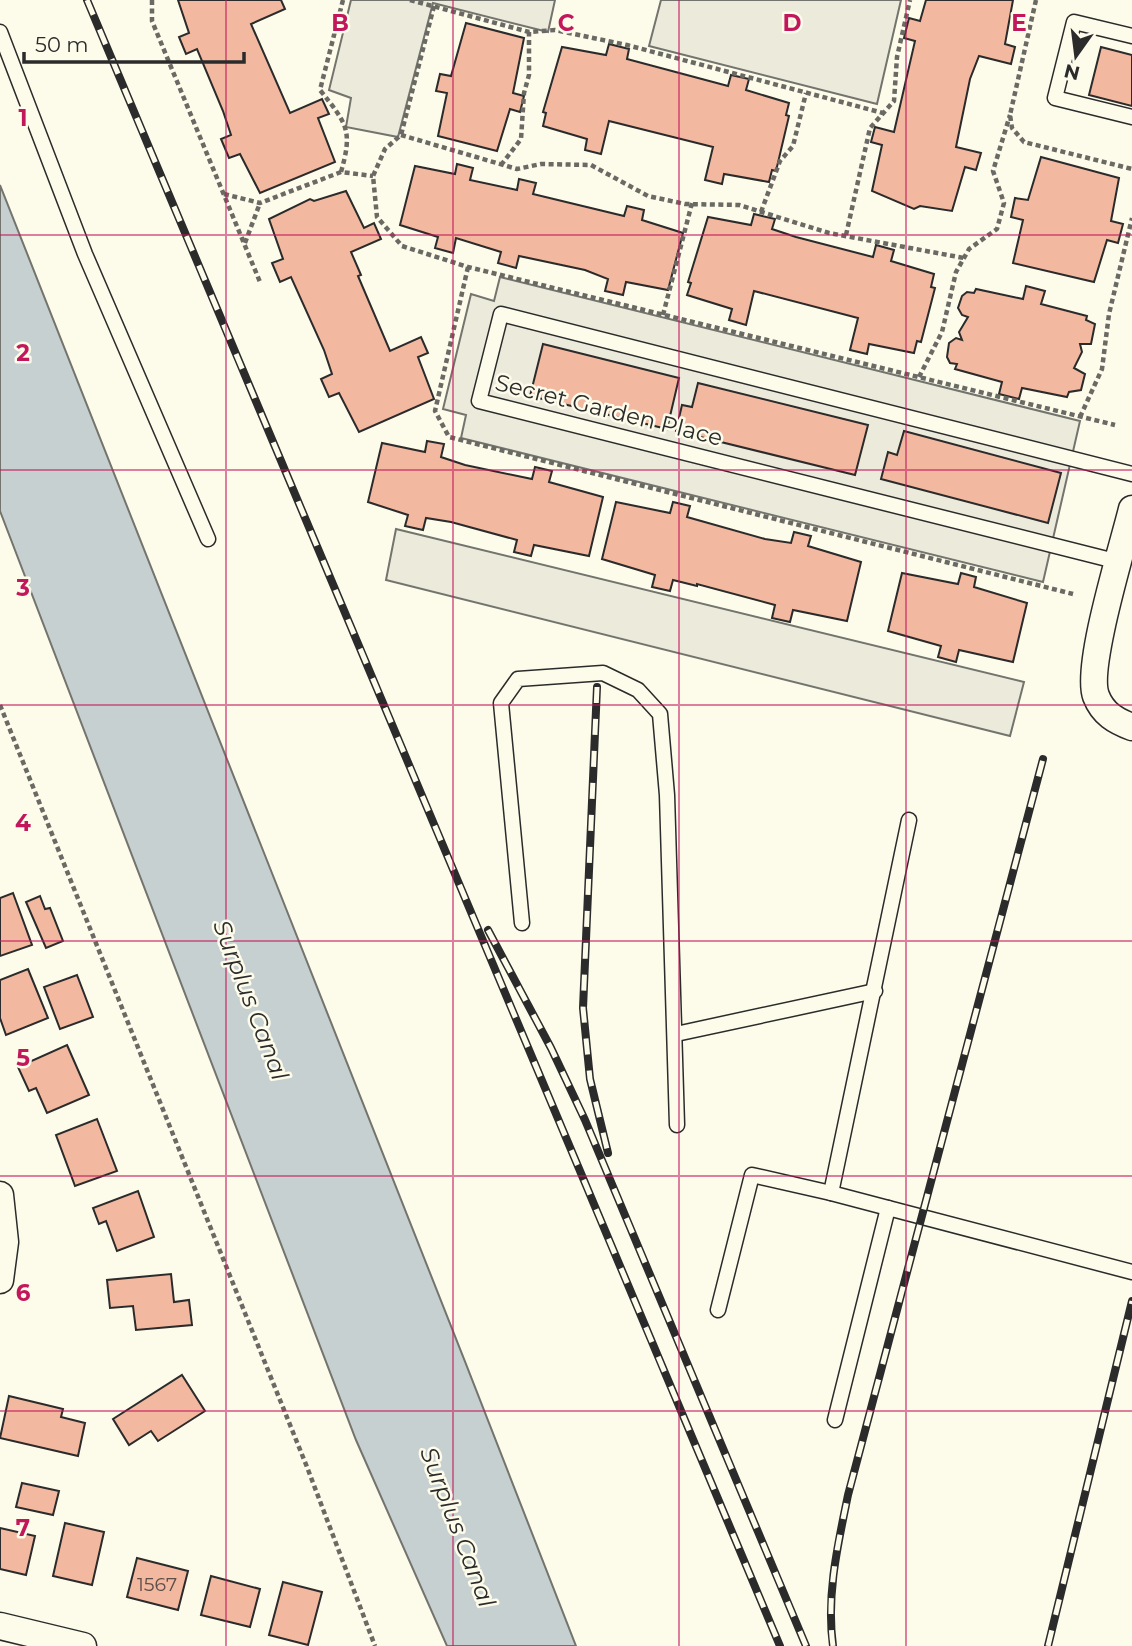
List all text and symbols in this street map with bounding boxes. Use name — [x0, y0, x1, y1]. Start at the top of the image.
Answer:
text: B — [331, 9, 349, 37]
text: C — [558, 9, 575, 37]
text: D — [783, 9, 802, 37]
text: E — [1011, 9, 1027, 37]
scale bar — [24, 21, 245, 65]
north arrow — [1041, 21, 1111, 91]
text: 50 m — [35, 32, 89, 57]
text: N — [1062, 59, 1082, 85]
text: 1 — [18, 104, 28, 132]
text: 2 — [16, 339, 30, 367]
street label: Secret Garden Place — [492, 368, 726, 452]
text: 3 — [15, 574, 30, 602]
text: 4 — [15, 809, 31, 837]
water label: Surplus Canal — [207, 916, 295, 1085]
text: 5 — [16, 1044, 30, 1072]
text: 6 — [16, 1279, 31, 1307]
water label: Surplus Canal — [414, 1443, 502, 1612]
text: 7 — [16, 1514, 30, 1542]
house number: 1567 — [137, 1573, 177, 1596]

